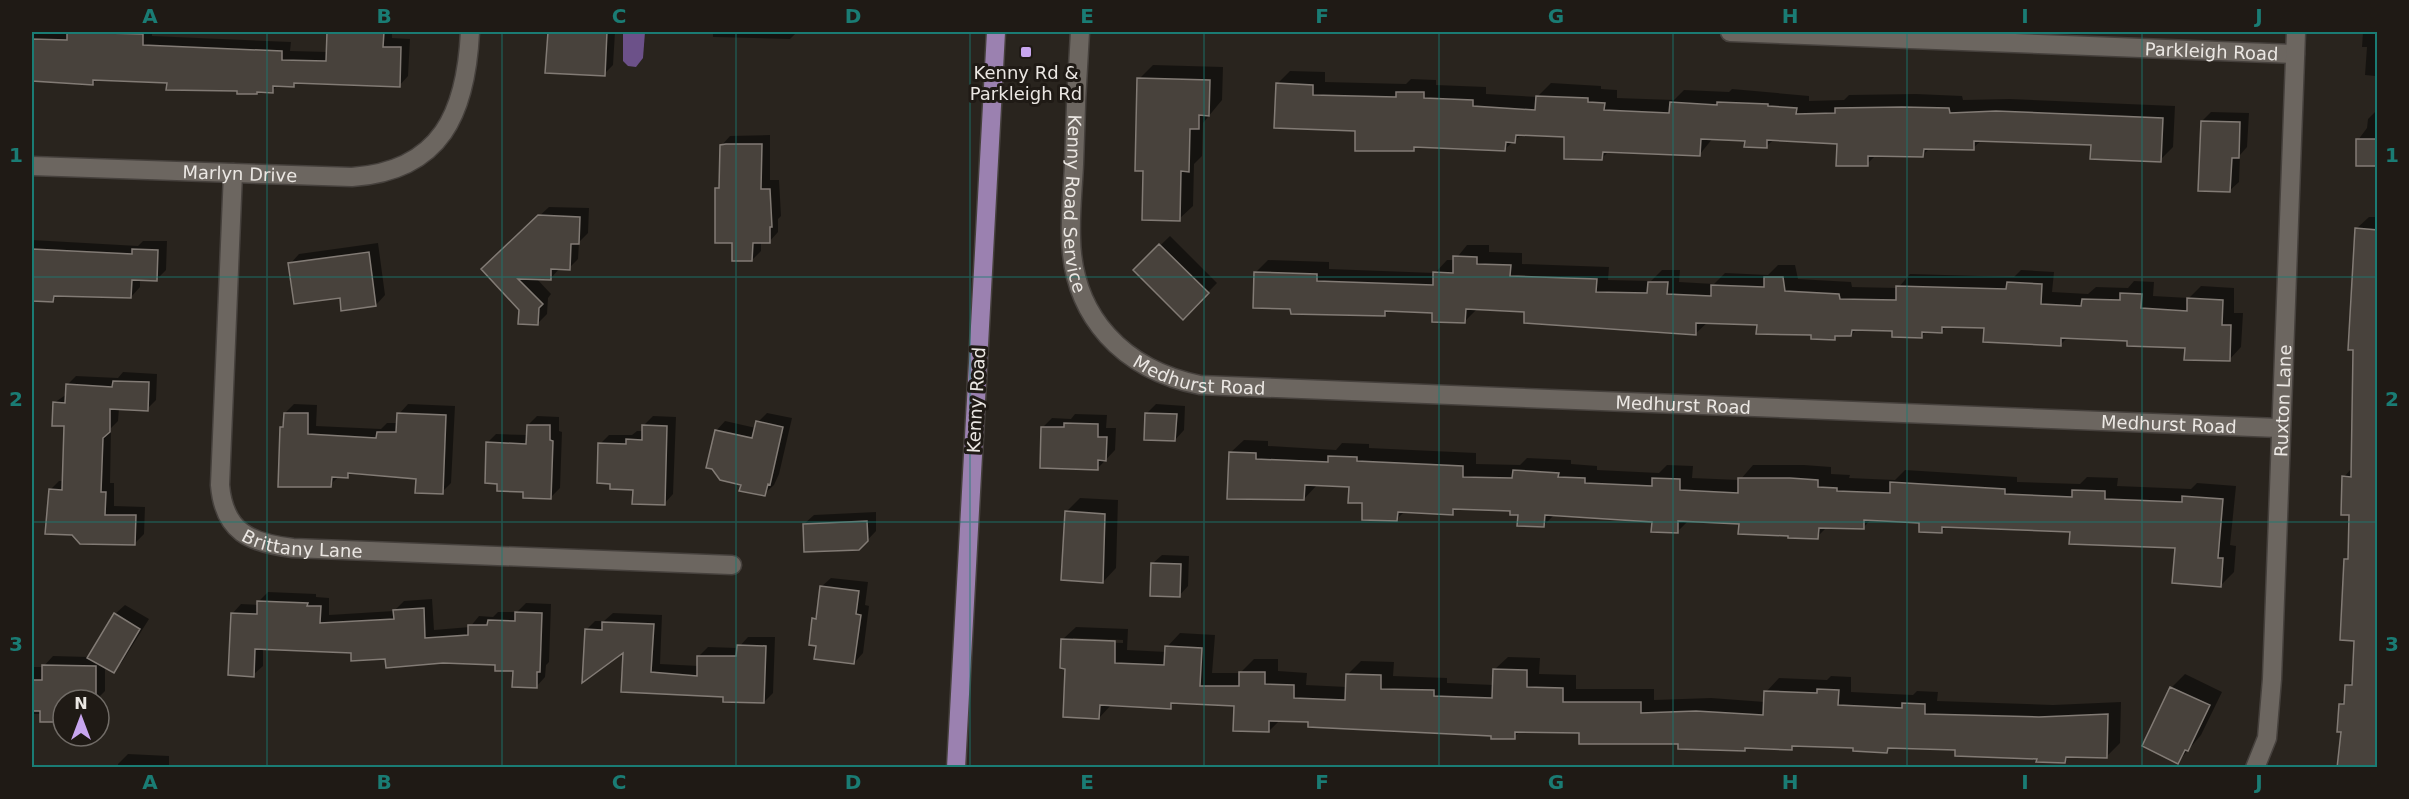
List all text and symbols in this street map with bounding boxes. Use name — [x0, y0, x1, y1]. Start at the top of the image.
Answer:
text: A — [142, 4, 158, 28]
text: B — [376, 4, 392, 28]
text: C — [612, 4, 626, 28]
text: D — [845, 4, 861, 28]
text: E — [1080, 4, 1094, 28]
text: F — [1315, 4, 1329, 28]
text: G — [1548, 4, 1564, 28]
text: H — [1782, 4, 1798, 28]
text: I — [2021, 4, 2029, 28]
text: J — [2253, 4, 2263, 28]
street label: Parkleigh Road — [2144, 38, 2279, 64]
marker: Kenny Rd & Parkleigh Rd — [1019, 45, 1033, 59]
place label: Kenny Rd & Parkleigh Rd — [970, 62, 1082, 104]
street label: Kenny Road Service — [1060, 114, 1091, 295]
text: 1 — [9, 143, 23, 167]
text: 1 — [2385, 143, 2399, 167]
street label: Marlyn Drive — [182, 161, 298, 186]
street label: Ruxton Lane — [2270, 344, 2295, 457]
street label: Kenny Road — [963, 346, 989, 454]
street label: Medhurst Road — [1130, 350, 1266, 398]
text: 2 — [9, 387, 23, 411]
text: 2 — [2385, 387, 2399, 411]
street label: Medhurst Road — [1615, 391, 1751, 417]
street label: Medhurst Road — [2101, 410, 2237, 437]
street label: Brittany Lane — [239, 525, 363, 561]
text: 3 — [9, 632, 23, 656]
text: 3 — [2385, 632, 2399, 656]
north arrow — [51, 688, 111, 748]
text: N — [74, 694, 88, 713]
text: A — [142, 770, 158, 794]
text: B — [376, 770, 392, 794]
text: C — [612, 770, 626, 794]
text: D — [845, 770, 861, 794]
text: E — [1080, 770, 1094, 794]
text: F — [1315, 770, 1329, 794]
text: G — [1548, 770, 1564, 794]
text: H — [1782, 770, 1798, 794]
text: I — [2021, 770, 2029, 794]
text: J — [2253, 770, 2263, 794]

